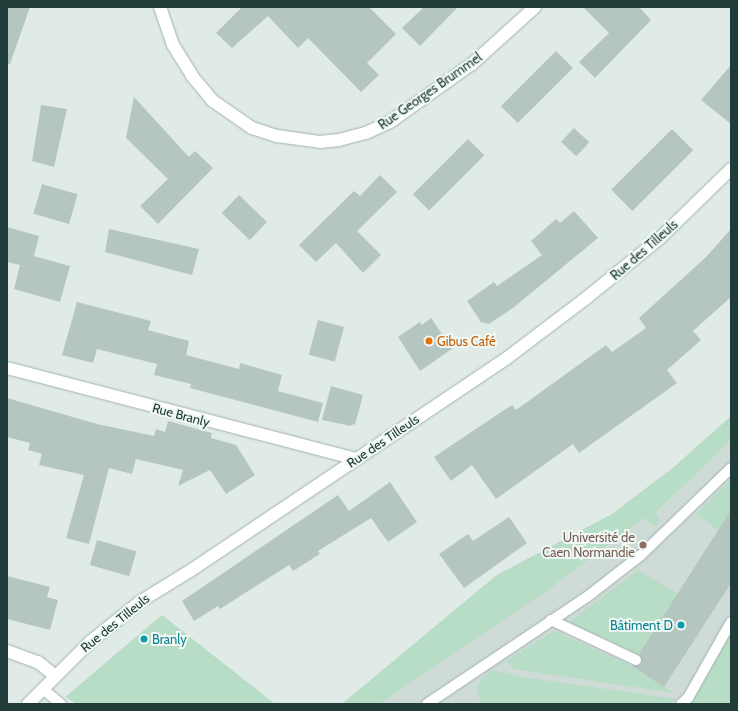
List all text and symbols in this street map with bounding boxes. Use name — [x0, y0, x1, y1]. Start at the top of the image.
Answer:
street label: Rue Georges Brummel — [375, 49, 485, 133]
street label: Rue des Tilleuls — [607, 217, 681, 283]
place label: Gibus Café — [437, 333, 496, 349]
marker: Gibus Café — [424, 336, 434, 346]
street label: Rue Branly — [151, 400, 211, 430]
street label: Rue des Tilleuls — [344, 411, 422, 471]
place label: Université de Caen Normandie — [542, 530, 635, 561]
marker: Université de Caen Normandie — [638, 540, 648, 550]
street label: Rue des Tilleuls — [78, 591, 152, 655]
place label: Bâtiment D — [610, 617, 673, 633]
marker: Bâtiment D — [676, 620, 686, 630]
place label: Branly — [152, 631, 187, 647]
marker: Branly — [139, 634, 149, 644]

